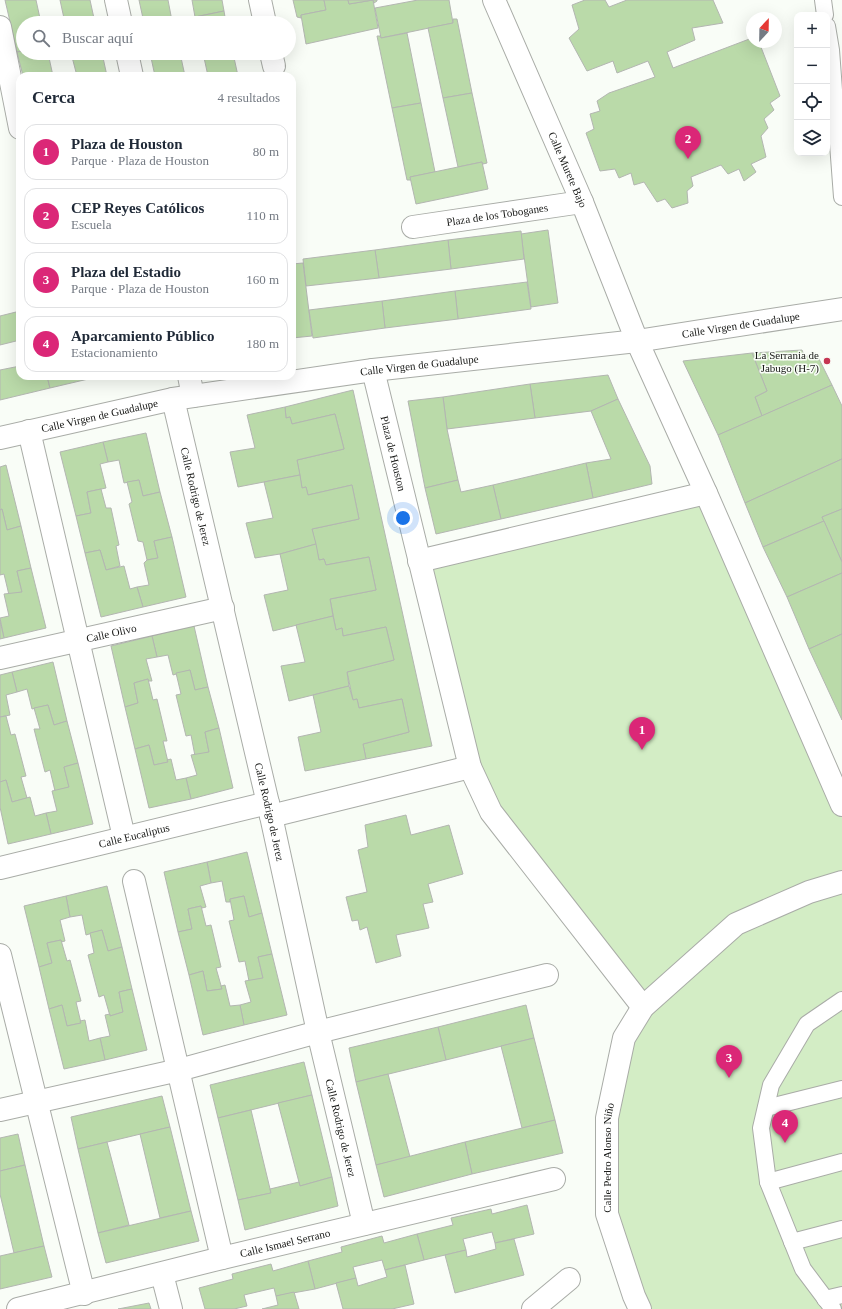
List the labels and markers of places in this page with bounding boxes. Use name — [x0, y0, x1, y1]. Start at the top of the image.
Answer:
pin: 2 — [675, 126, 701, 159]
place label: La Serrania de Jabugo (H-7) — [755, 349, 819, 375]
marker: La Serrania de Jabugo (H-7) — [822, 356, 832, 366]
pin: 1 — [629, 717, 655, 750]
pin: 3 — [716, 1045, 742, 1078]
pin: 4 — [772, 1110, 798, 1143]

